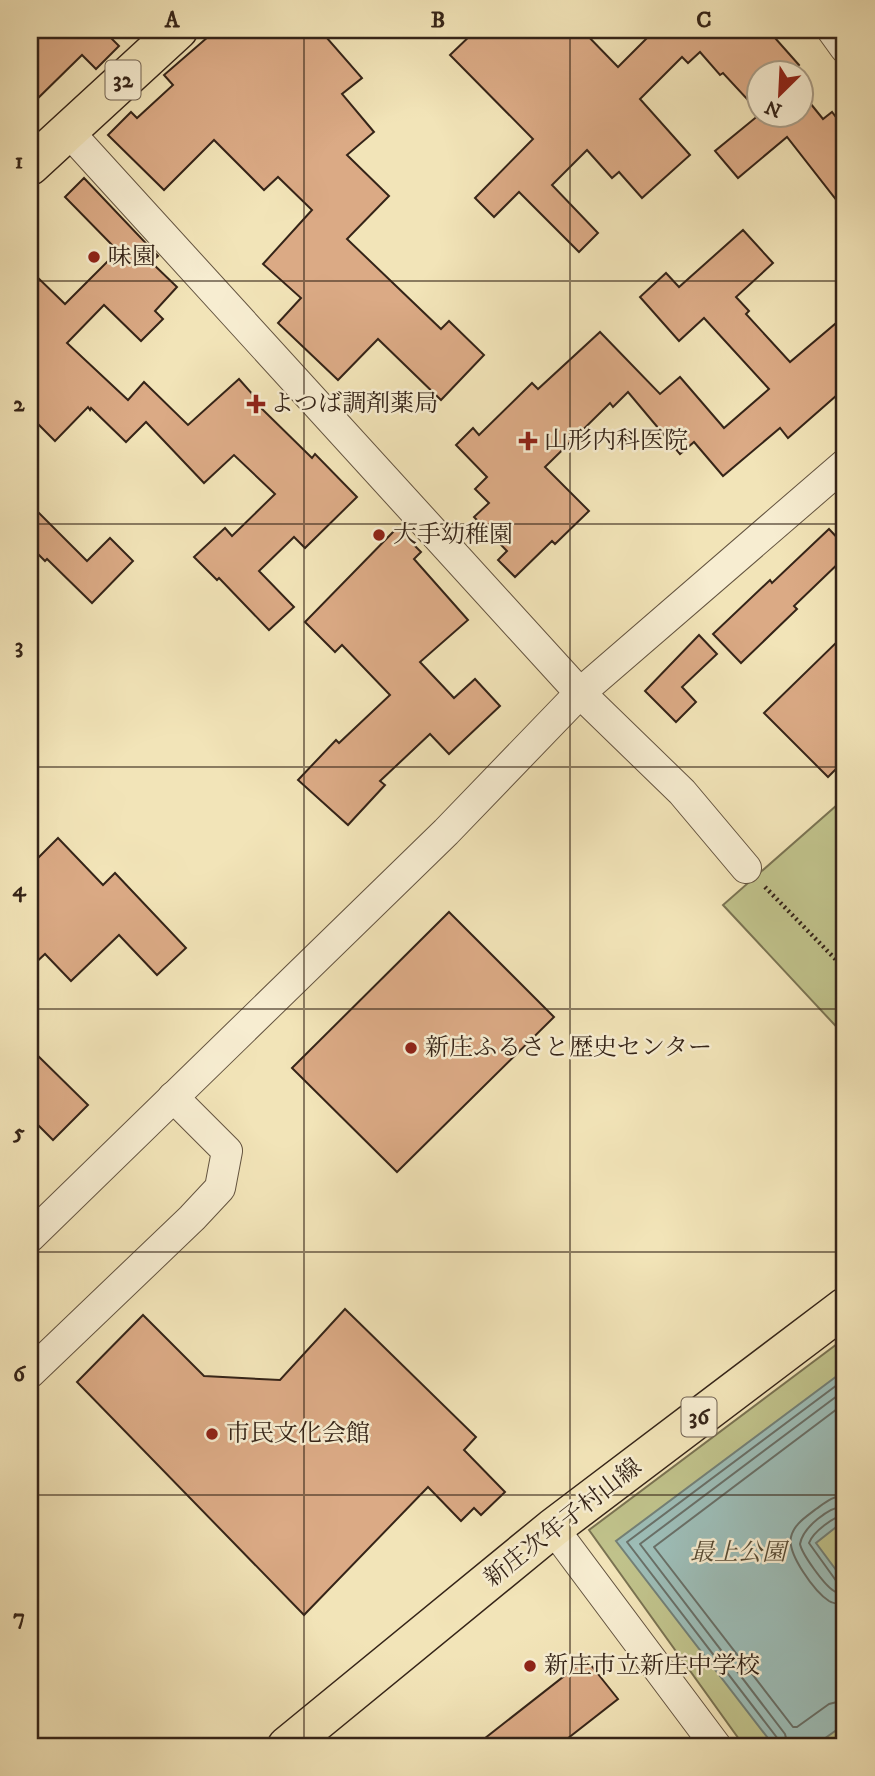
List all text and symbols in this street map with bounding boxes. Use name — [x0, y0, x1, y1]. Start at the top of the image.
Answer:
text: A — [164, 6, 181, 35]
text: B — [431, 6, 445, 35]
text: C — [696, 6, 712, 35]
road number: 32 — [106, 60, 140, 100]
north arrow — [746, 60, 816, 130]
text: N — [762, 94, 786, 122]
text: 1 — [15, 147, 23, 176]
place label: 味園 — [108, 242, 156, 272]
marker: 味園 — [86, 249, 102, 265]
place label: よつば調剤薬局 — [270, 389, 438, 419]
text: 2 — [13, 390, 25, 419]
marker: よつば調剤薬局 — [248, 396, 264, 412]
place label: 山形内科医院 — [544, 426, 688, 456]
marker: 山形内科医院 — [518, 431, 538, 451]
place label: 大手幼稚園 — [393, 520, 513, 550]
marker: 大手幼稚園 — [371, 527, 387, 543]
text: 3 — [15, 632, 23, 661]
text: 4 — [12, 875, 27, 904]
place label: 新庄ふるさと歴史センター — [425, 1033, 712, 1063]
marker: 新庄ふるさと歴史センター — [403, 1040, 419, 1056]
text: 5 — [12, 1118, 25, 1147]
text: 6 — [13, 1360, 27, 1389]
road number: 36 — [682, 1398, 716, 1436]
place label: 市民文化会館 — [226, 1419, 370, 1449]
marker: 市民文化会館 — [204, 1426, 220, 1442]
street label: 新庄次年子村山線 — [478, 1452, 648, 1594]
park label: 最上公園 — [690, 1538, 790, 1568]
text: 7 — [13, 1603, 25, 1632]
place label: 新庄市立新庄中学校 — [544, 1651, 760, 1681]
marker: 新庄市立新庄中学校 — [522, 1658, 538, 1674]

